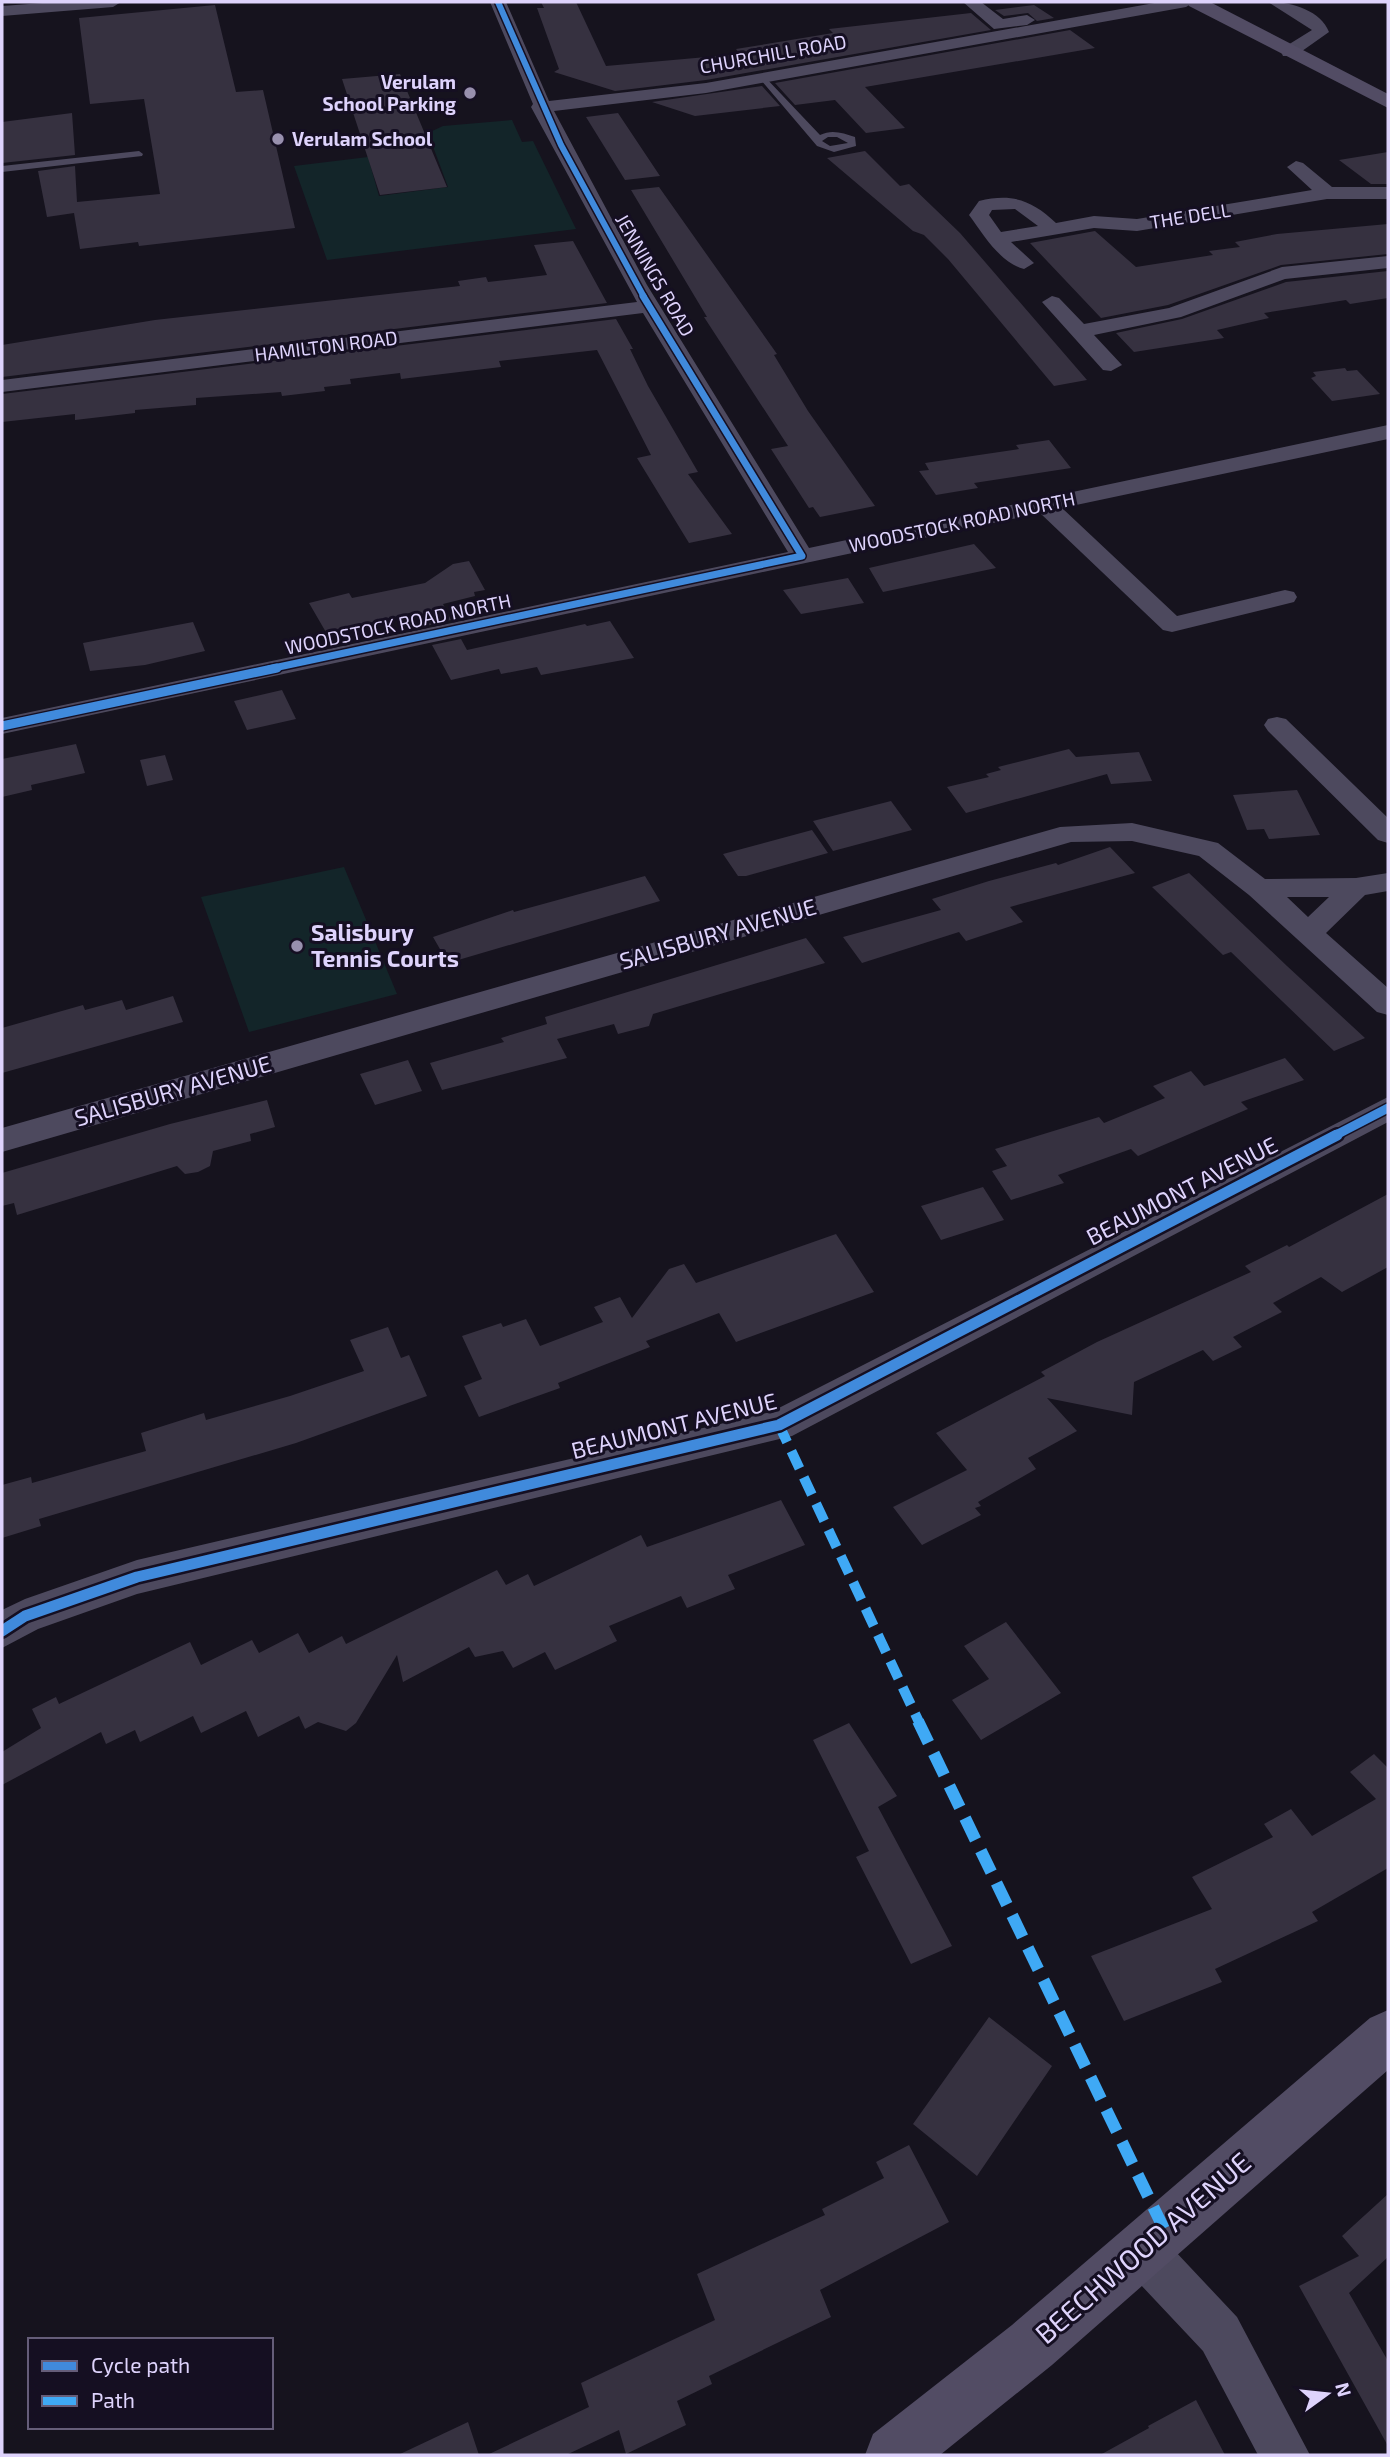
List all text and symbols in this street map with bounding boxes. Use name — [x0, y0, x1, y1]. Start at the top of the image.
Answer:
street label: CHURCHILL ROAD — [698, 29, 848, 78]
place label: Verulam School Parking — [323, 70, 456, 115]
marker: Verulam School Parking — [462, 85, 478, 101]
place label: Verulam School — [292, 127, 433, 150]
marker: Verulam School — [270, 131, 286, 147]
street label: THE DELL — [1148, 198, 1232, 233]
street label: JENNINGS ROAD — [611, 209, 700, 340]
street label: HAMILTON ROAD — [253, 325, 399, 366]
street label: WOODSTOCK ROAD NORTH — [847, 486, 1077, 557]
street label: WOODSTOCK ROAD NORTH — [283, 588, 513, 659]
street label: SALISBURY AVENUE — [616, 892, 819, 975]
place label: Salisbury Tennis Courts — [311, 918, 459, 972]
marker: Salisbury Tennis Courts — [289, 938, 305, 954]
street label: SALISBURY AVENUE — [71, 1049, 274, 1132]
street label: BEAUMONT AVENUE — [1081, 1130, 1282, 1250]
street label: BEAUMONT AVENUE — [568, 1386, 779, 1464]
street label: BEECHWOOD AVENUE — [1028, 2144, 1257, 2350]
legend — [28, 2338, 273, 2429]
text: Cycle path — [91, 2352, 190, 2377]
north arrow — [1292, 2359, 1362, 2429]
text: N — [1331, 2380, 1357, 2399]
text: Path — [91, 2387, 135, 2412]

